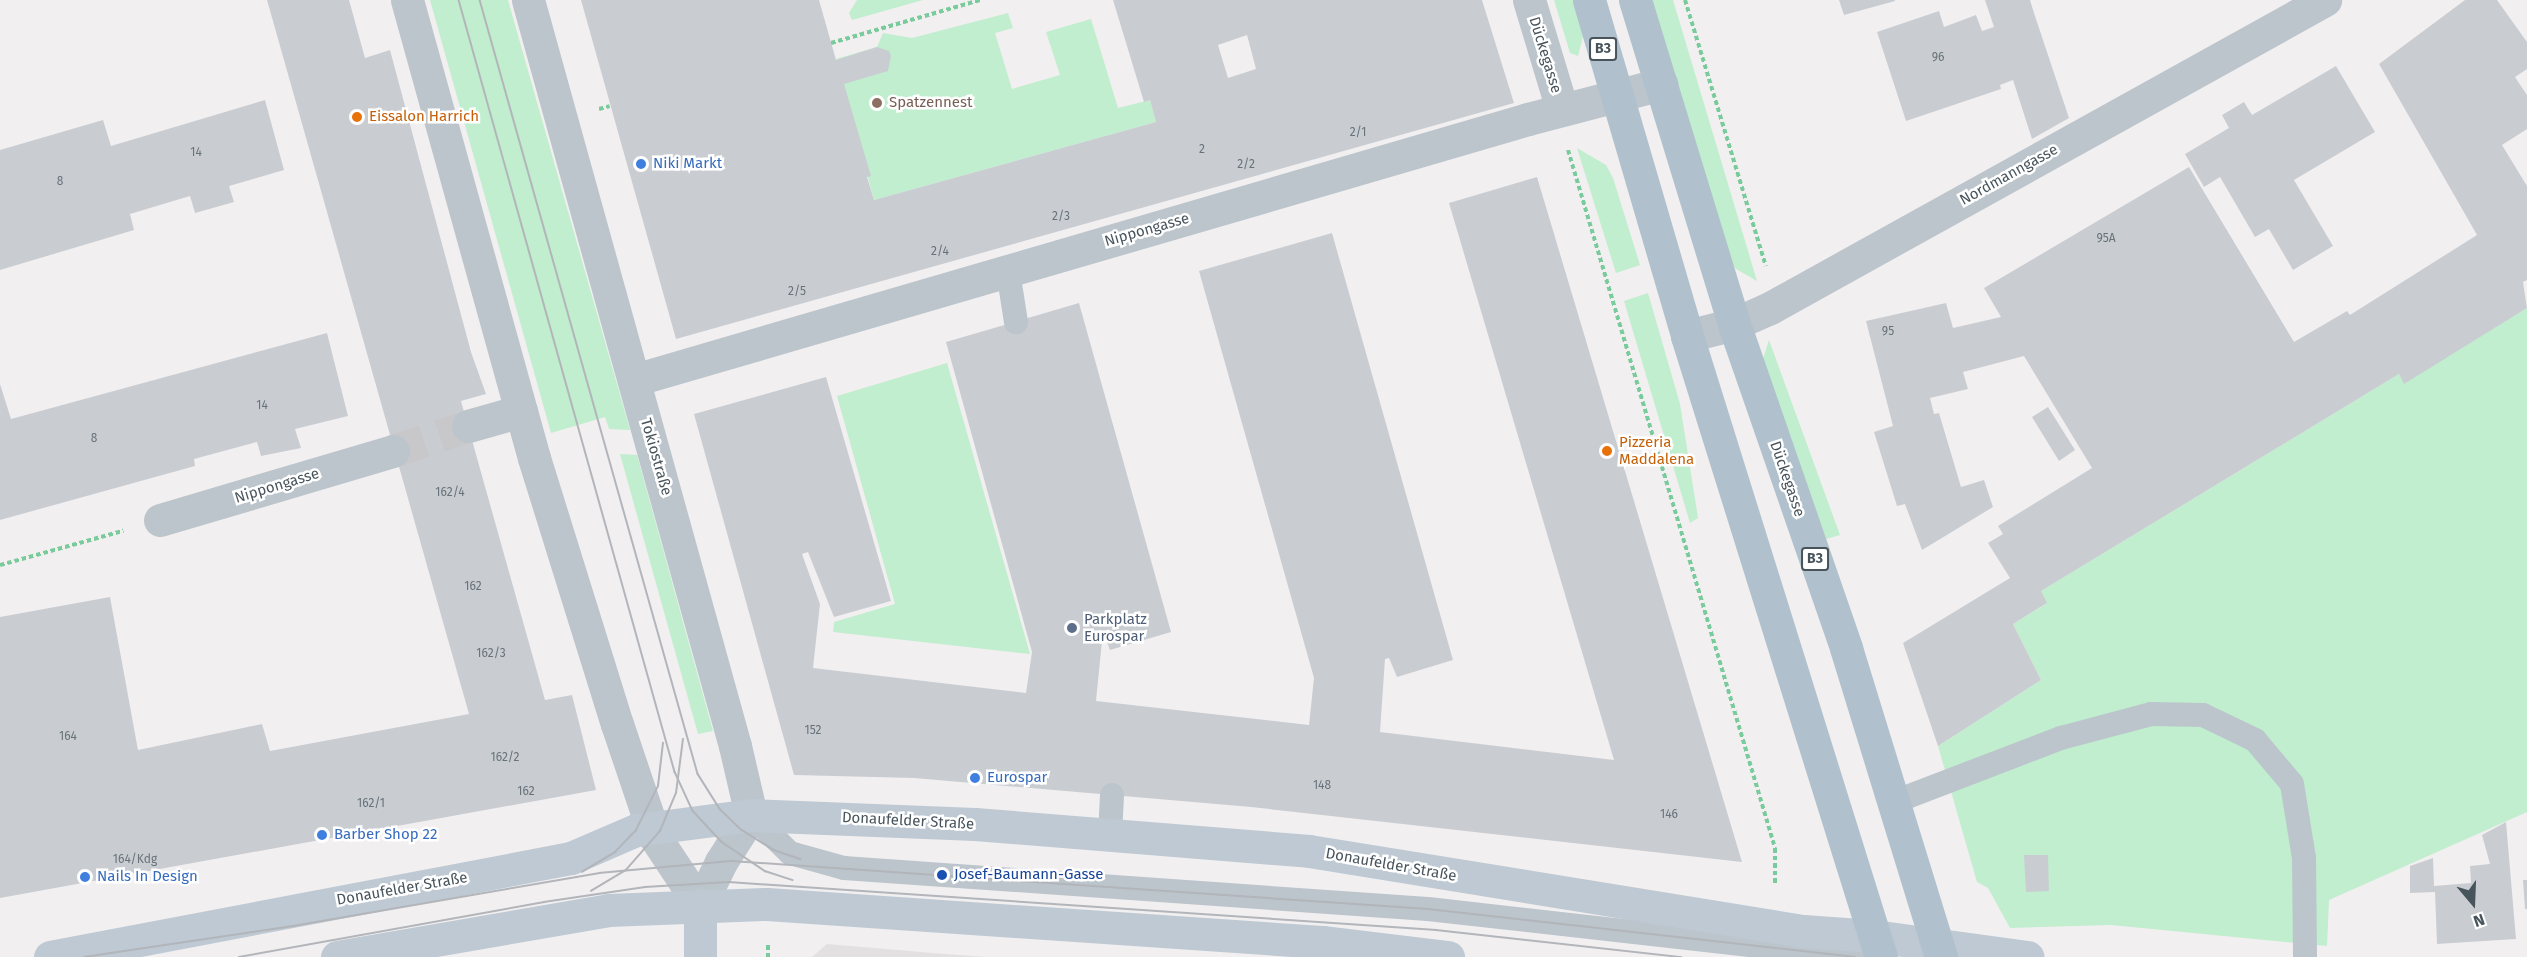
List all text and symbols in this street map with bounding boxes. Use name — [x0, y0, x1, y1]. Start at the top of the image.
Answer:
street label: Dückegasse — [1525, 15, 1565, 95]
road number: B3 — [1588, 38, 1618, 60]
house number: 96 — [1932, 51, 1944, 65]
place label: Spatzennest — [889, 94, 972, 112]
marker: Spatzennest — [870, 96, 884, 110]
place label: Eissalon Harrich — [369, 108, 479, 126]
marker: Eissalon Harrich — [350, 110, 364, 124]
house number: 2/1 — [1350, 126, 1366, 140]
street label: Nordmanngasse — [1957, 141, 2061, 209]
house number: 2 — [1199, 143, 1205, 157]
house number: 14 — [190, 146, 202, 160]
place label: Niki Markt — [653, 155, 722, 173]
marker: Niki Markt — [634, 157, 648, 171]
house number: 2/2 — [1237, 158, 1255, 172]
house number: 8 — [57, 175, 63, 189]
street label: Nippongasse — [1103, 209, 1191, 251]
house number: 2/3 — [1052, 210, 1070, 224]
house number: 95A — [2096, 232, 2116, 246]
house number: 2/4 — [931, 245, 949, 259]
house number: 2/5 — [788, 285, 806, 299]
house number: 95 — [1882, 325, 1894, 339]
house number: 14 — [256, 399, 268, 413]
street label: Tokiostraße — [636, 416, 676, 498]
house number: 8 — [91, 432, 97, 446]
place label: Pizzeria Maddalena — [1619, 433, 1694, 468]
street label: Dückegasse — [1766, 439, 1808, 519]
marker: Pizzeria Maddalena — [1600, 444, 1614, 458]
street label: Nippongasse — [233, 465, 321, 507]
house number: 162/4 — [435, 486, 465, 500]
road number: B3 — [1800, 548, 1830, 570]
house number: 162 — [464, 580, 482, 594]
place label: Parkplatz Eurospar — [1084, 610, 1147, 645]
marker: Parkplatz Eurospar — [1065, 621, 1079, 635]
house number: 162/3 — [476, 647, 506, 661]
house number: 152 — [804, 724, 822, 738]
house number: 164 — [59, 730, 77, 744]
house number: 162/2 — [490, 751, 520, 765]
place label: Eurospar — [987, 769, 1047, 787]
marker: Eurospar — [968, 771, 982, 785]
house number: 148 — [1313, 779, 1331, 793]
house number: 162 — [517, 785, 535, 799]
house number: 162/1 — [357, 797, 385, 811]
house number: 146 — [1660, 808, 1678, 822]
street label: Donaufelder Straße — [841, 809, 975, 833]
place label: Barber Shop 22 — [334, 826, 437, 844]
marker: Barber Shop 22 — [315, 828, 329, 842]
street label: Donaufelder Straße — [1324, 845, 1458, 885]
house number: 164/Kdg — [113, 853, 157, 867]
place label: Josef-Baumann-Gasse — [954, 866, 1103, 884]
place label: Nails In Design — [97, 868, 198, 886]
marker: Josef-Baumann-Gasse — [935, 868, 949, 882]
street label: Donaufelder Straße — [335, 869, 469, 909]
marker: Nails In Design — [78, 870, 92, 884]
north arrow — [2443, 873, 2503, 933]
text: N — [2471, 910, 2487, 931]

